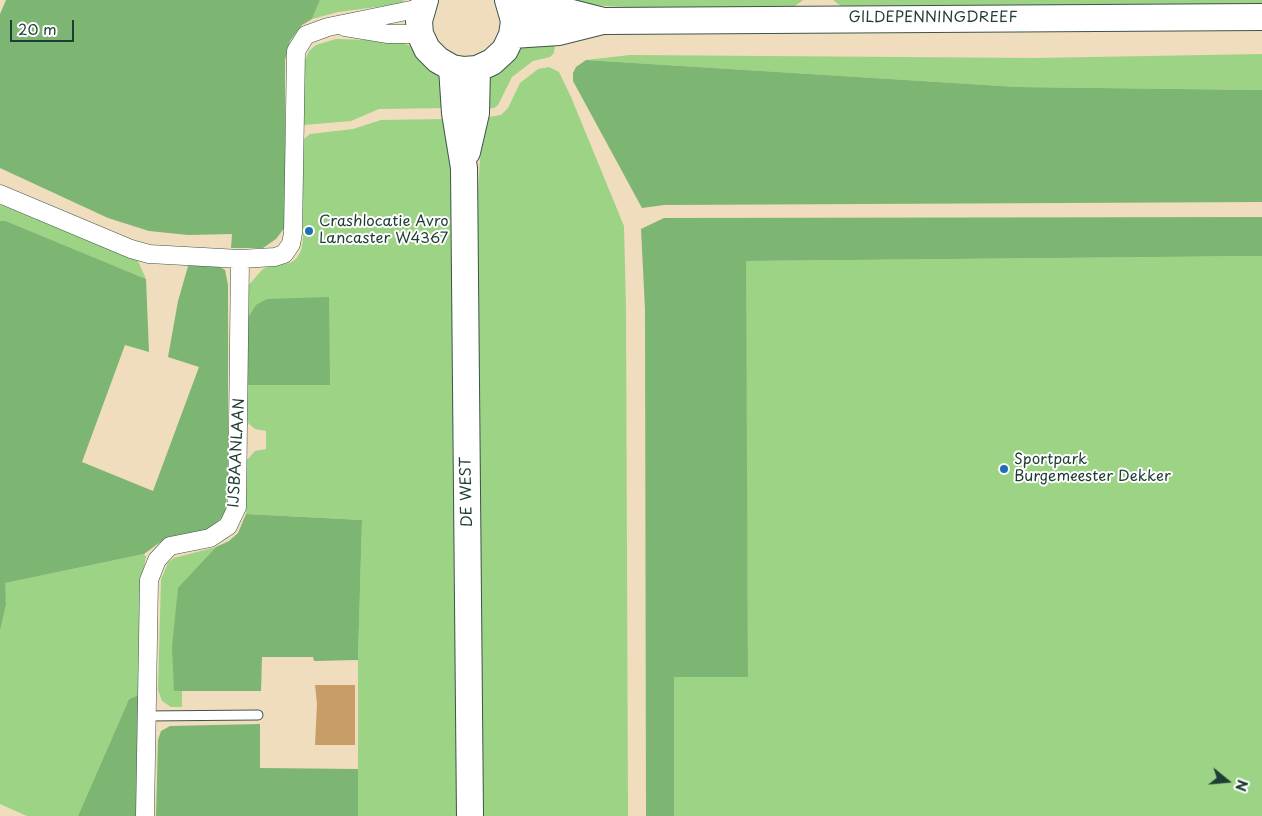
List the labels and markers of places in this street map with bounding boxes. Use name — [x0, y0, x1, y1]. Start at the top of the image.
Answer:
place label: Crashlocatie Avro Lancaster W4367 — [319, 213, 449, 248]
marker: Crashlocatie Avro Lancaster W4367 — [303, 225, 315, 237]
place label: Sportpark Burgemeester Dekker — [1014, 451, 1171, 486]
marker: Sportpark Burgemeester Dekker — [998, 463, 1010, 475]

